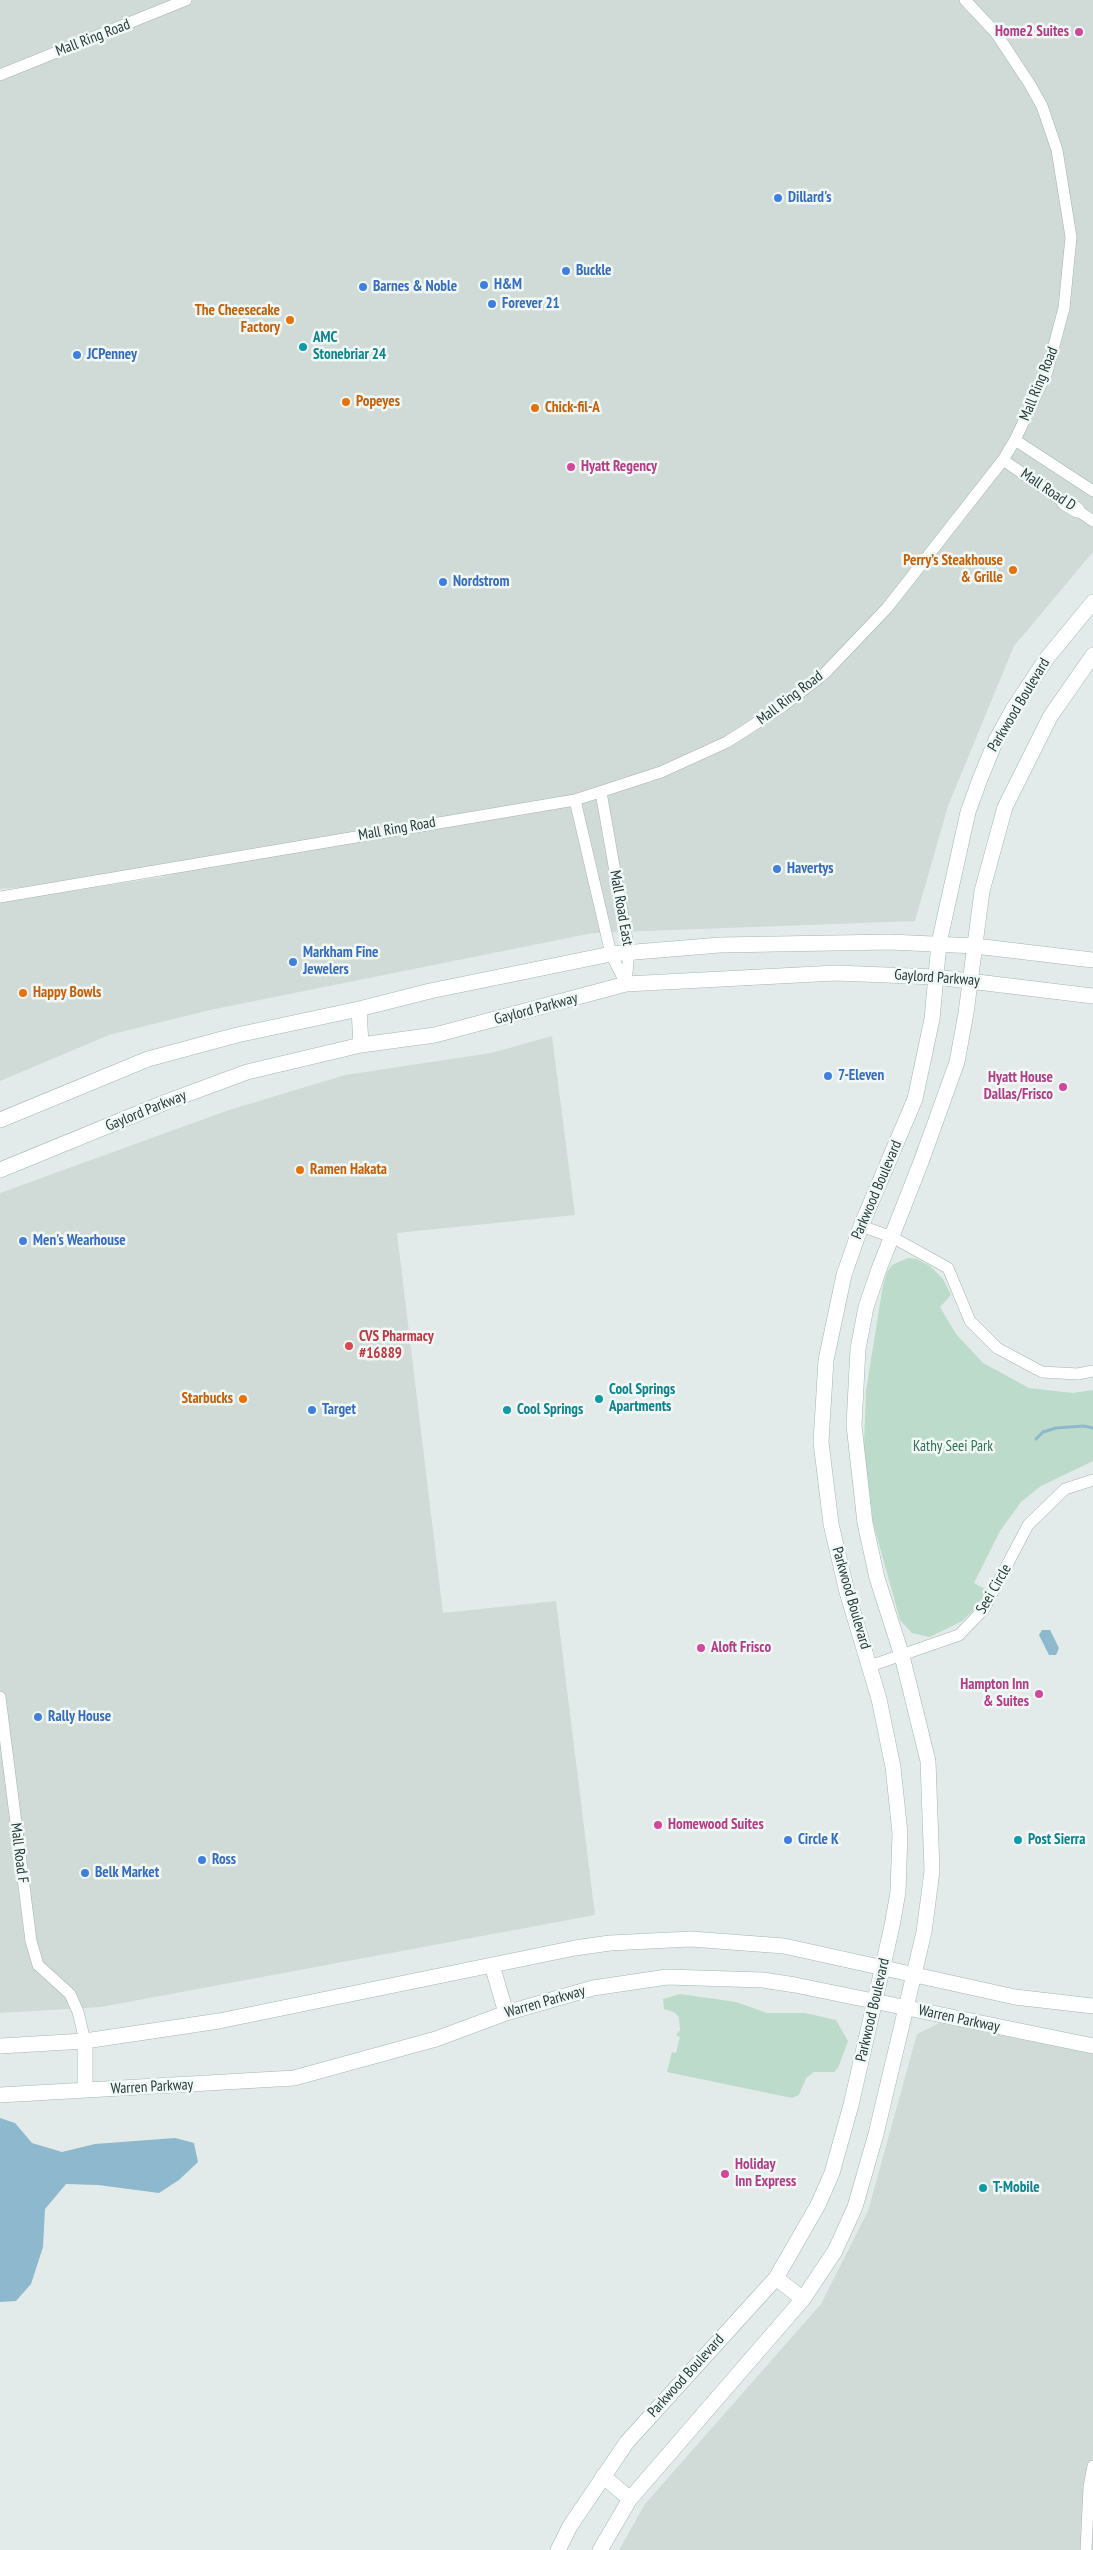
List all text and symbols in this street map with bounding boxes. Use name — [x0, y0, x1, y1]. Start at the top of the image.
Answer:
street label: Mall Ring Road — [53, 16, 133, 60]
place label: Home2 Suites — [995, 23, 1069, 41]
marker: Home2 Suites — [1073, 26, 1085, 38]
place label: Dillard's — [788, 189, 832, 207]
marker: Dillard's — [772, 192, 784, 204]
place label: Buckle — [576, 262, 612, 280]
marker: Buckle — [560, 265, 572, 277]
place label: H&M — [494, 276, 522, 294]
place label: Barnes & Noble — [373, 278, 457, 296]
marker: H&M — [478, 279, 490, 291]
marker: Barnes & Noble — [357, 281, 369, 293]
place label: Forever 21 — [502, 295, 560, 313]
marker: Forever 21 — [486, 298, 498, 310]
place label: The Cheesecake Factory — [195, 302, 280, 337]
marker: The Cheesecake Factory — [284, 314, 296, 326]
place label: AMC Stonebriar 24 — [313, 329, 386, 364]
marker: AMC Stonebriar 24 — [297, 341, 309, 353]
street label: Mall Ring Road — [1016, 344, 1062, 424]
place label: JCPenney — [87, 346, 137, 364]
marker: JCPenney — [71, 349, 83, 361]
place label: Popeyes — [356, 393, 400, 411]
marker: Popeyes — [340, 396, 352, 408]
place label: Chick-fil-A — [545, 399, 600, 417]
marker: Chick-fil-A — [529, 402, 541, 414]
place label: Hyatt Regency — [581, 458, 657, 476]
marker: Hyatt Regency — [565, 461, 577, 473]
street label: Mall Road D — [1017, 465, 1079, 515]
place label: Perry’s Steakhouse & Grille — [903, 552, 1003, 587]
marker: Perry’s Steakhouse & Grille — [1007, 564, 1019, 576]
place label: Nordstrom — [453, 573, 509, 591]
marker: Nordstrom — [437, 576, 449, 588]
street label: Parkwood Boulevard — [984, 655, 1054, 755]
street label: Mall Ring Road — [753, 667, 827, 729]
street label: Mall Ring Road — [357, 813, 437, 845]
place label: Havertys — [787, 860, 834, 878]
marker: Havertys — [771, 863, 783, 875]
street label: Mall Road East — [606, 869, 636, 947]
place label: Markham Fine Jewelers — [303, 944, 378, 979]
marker: Markham Fine Jewelers — [287, 956, 299, 968]
street label: Gaylord Parkway — [894, 966, 980, 990]
place label: Happy Bowls — [33, 984, 101, 1002]
marker: Happy Bowls — [17, 987, 29, 999]
street label: Gaylord Parkway — [492, 989, 580, 1029]
place label: 7-Eleven — [838, 1067, 884, 1085]
place label: Hyatt House Dallas/Frisco — [984, 1069, 1053, 1104]
marker: 7-Eleven — [822, 1070, 834, 1082]
marker: Hyatt House Dallas/Frisco — [1057, 1081, 1069, 1093]
street label: Gaylord Parkway — [103, 1087, 189, 1135]
street label: Parkwood Boulevard — [848, 1138, 906, 1242]
place label: Ramen Hakata — [310, 1161, 387, 1179]
marker: Ramen Hakata — [294, 1164, 306, 1176]
place label: Men's Wearhouse — [33, 1232, 126, 1250]
marker: Men's Wearhouse — [17, 1235, 29, 1247]
place label: CVS Pharmacy #16889 — [359, 1328, 434, 1363]
marker: CVS Pharmacy #16889 — [343, 1340, 355, 1352]
place label: Cool Springs Apartments — [609, 1381, 675, 1416]
place label: Starbucks — [181, 1390, 233, 1408]
marker: Starbucks — [237, 1393, 249, 1405]
marker: Cool Springs Apartments — [593, 1393, 605, 1405]
place label: Target — [322, 1401, 356, 1419]
place label: Cool Springs — [517, 1401, 583, 1419]
marker: Target — [306, 1404, 318, 1416]
marker: Cool Springs — [501, 1404, 513, 1416]
park label: Kathy Seei Park — [913, 1438, 993, 1456]
street label: Parkwood Boulevard — [828, 1545, 874, 1651]
street label: Seei Circle — [973, 1561, 1015, 1617]
place label: Aloft Frisco — [711, 1639, 771, 1657]
marker: Aloft Frisco — [695, 1642, 707, 1654]
place label: Hampton Inn & Suites — [960, 1676, 1029, 1711]
marker: Hampton Inn & Suites — [1033, 1688, 1045, 1700]
place label: Rally House — [48, 1708, 111, 1726]
marker: Rally House — [32, 1711, 44, 1723]
place label: Homewood Suites — [668, 1816, 764, 1834]
marker: Homewood Suites — [652, 1819, 664, 1831]
street label: Mall Road F — [6, 1822, 32, 1884]
place label: Circle K — [798, 1831, 839, 1849]
place label: Post Sierra — [1028, 1831, 1085, 1849]
marker: Circle K — [782, 1834, 794, 1846]
marker: Post Sierra — [1012, 1834, 1024, 1846]
place label: Ross — [212, 1851, 236, 1869]
marker: Ross — [196, 1854, 208, 1866]
place label: Belk Market — [95, 1864, 159, 1882]
marker: Belk Market — [79, 1867, 91, 1879]
street label: Parkwood Boulevard — [852, 1957, 894, 2063]
street label: Warren Parkway — [503, 1982, 587, 2022]
street label: Warren Parkway — [917, 2002, 1001, 2036]
street label: Warren Parkway — [110, 2076, 194, 2098]
place label: Holiday Inn Express — [735, 2156, 796, 2191]
marker: Holiday Inn Express — [719, 2168, 731, 2180]
place label: T-Mobile — [993, 2179, 1040, 2197]
marker: T-Mobile — [977, 2182, 989, 2194]
street label: Parkwood Boulevard — [644, 2331, 728, 2421]

